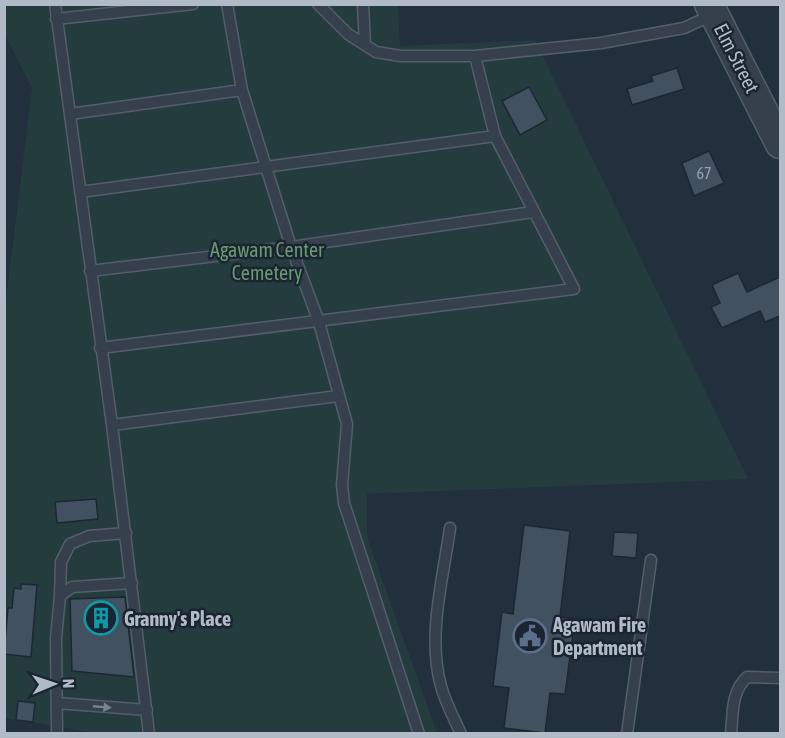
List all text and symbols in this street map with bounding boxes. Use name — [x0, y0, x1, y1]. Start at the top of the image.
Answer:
street label: Elm Street — [710, 19, 764, 97]
house number: 67 — [696, 164, 712, 182]
park label: Agawam Center Cemetery — [210, 238, 325, 284]
building icon: Granny's Place — [83, 600, 119, 636]
place label: Granny's Place — [124, 607, 231, 630]
place label: Agawam Fire Department — [552, 613, 646, 659]
public building icon: Agawam Fire Department — [512, 618, 548, 654]
north arrow — [24, 654, 84, 714]
text: N — [60, 678, 78, 689]
one-way arrow — [92, 702, 111, 711]

